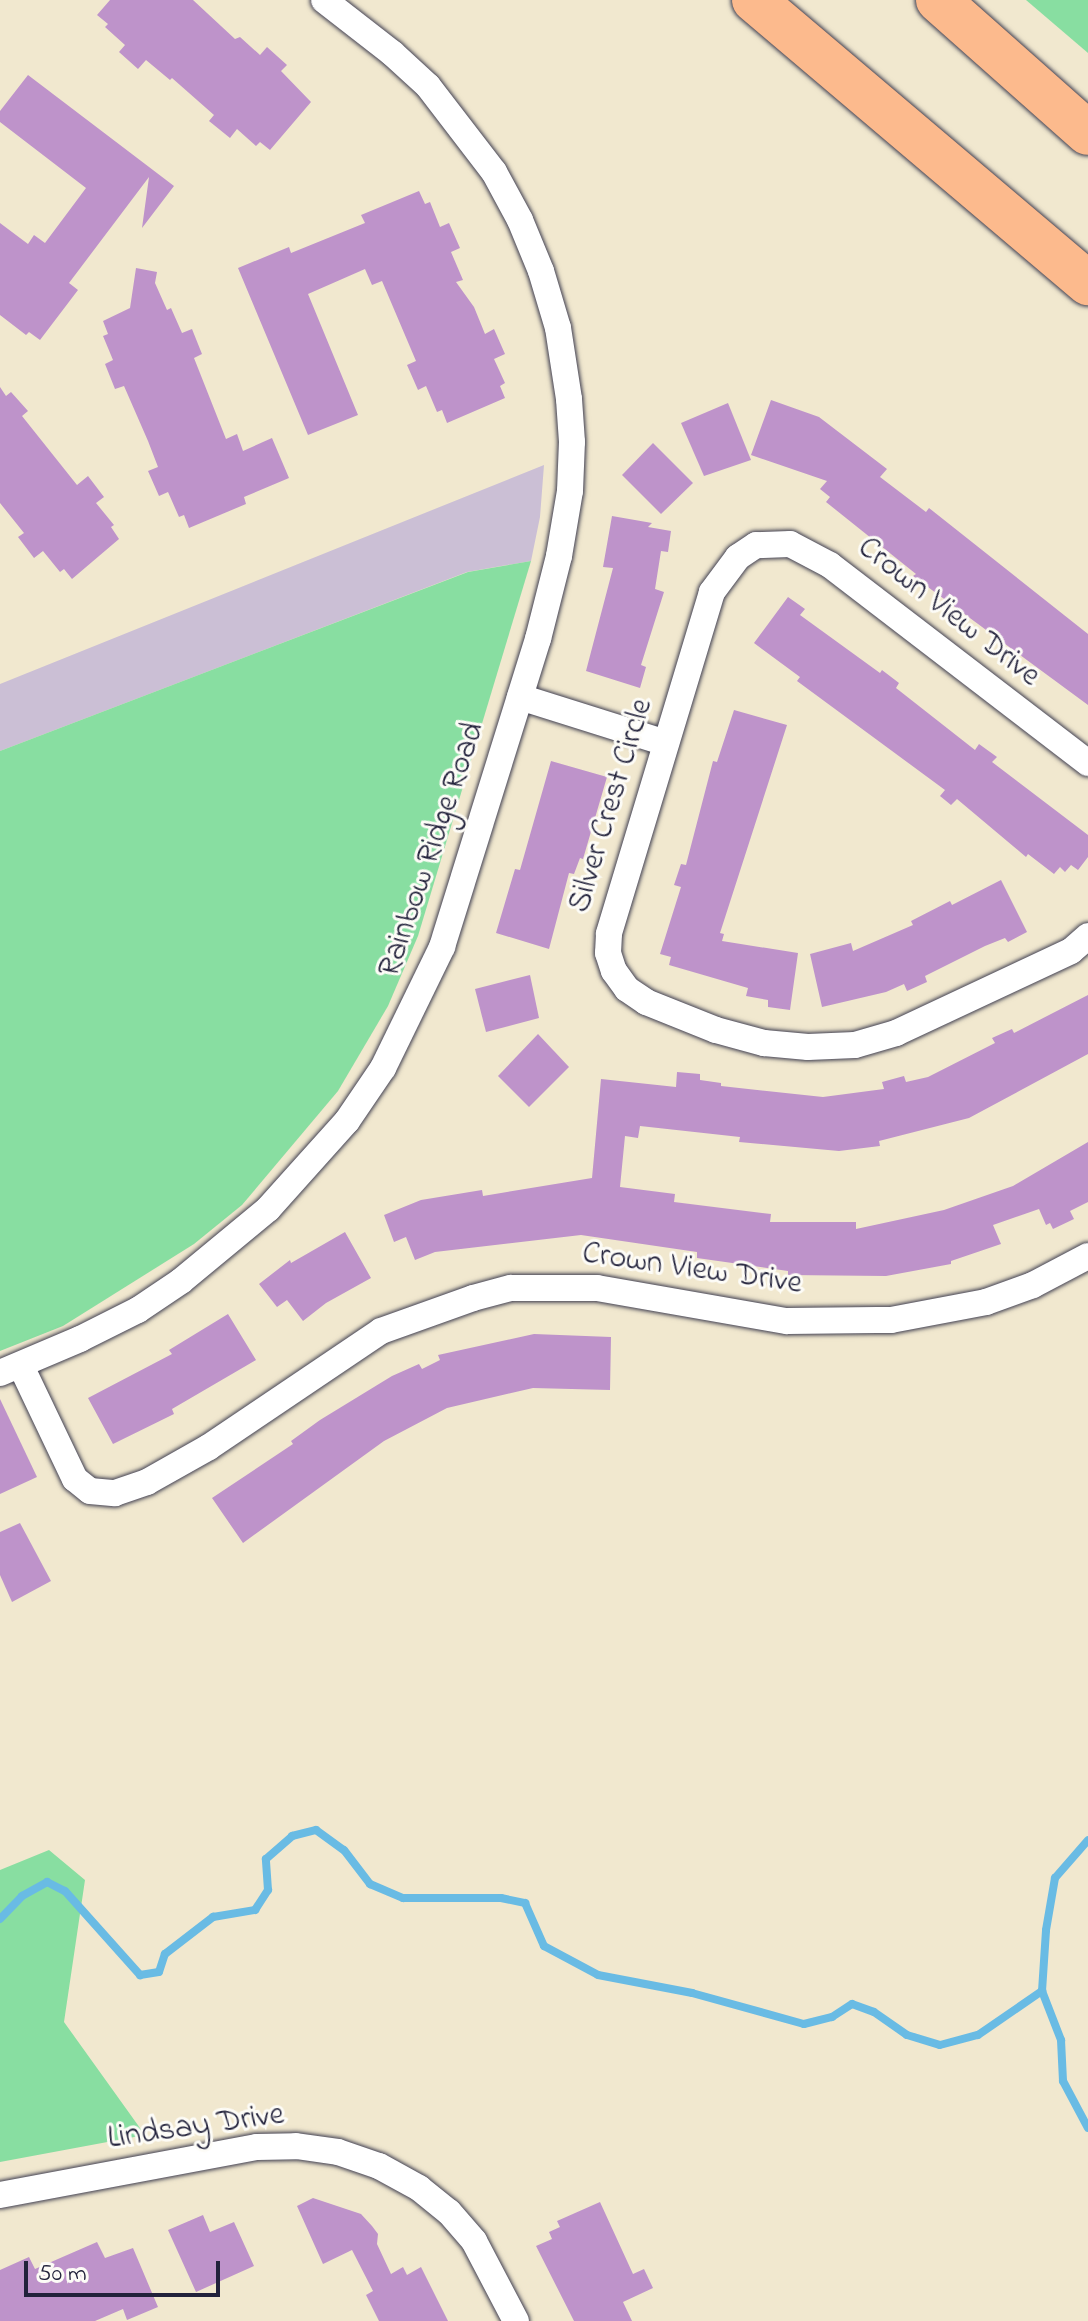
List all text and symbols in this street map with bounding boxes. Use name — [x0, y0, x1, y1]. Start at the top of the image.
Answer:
street label: Crown View Drive — [849, 530, 1047, 696]
street label: Silver Crest Circle — [561, 695, 663, 917]
street label: Rainbow Ridge Road — [371, 718, 495, 982]
street label: Crown View Drive — [580, 1236, 804, 1304]
street label: Lindsay Drive — [105, 2097, 287, 2159]
scale bar — [28, 2245, 224, 2295]
text: 50 m — [38, 2257, 87, 2292]

